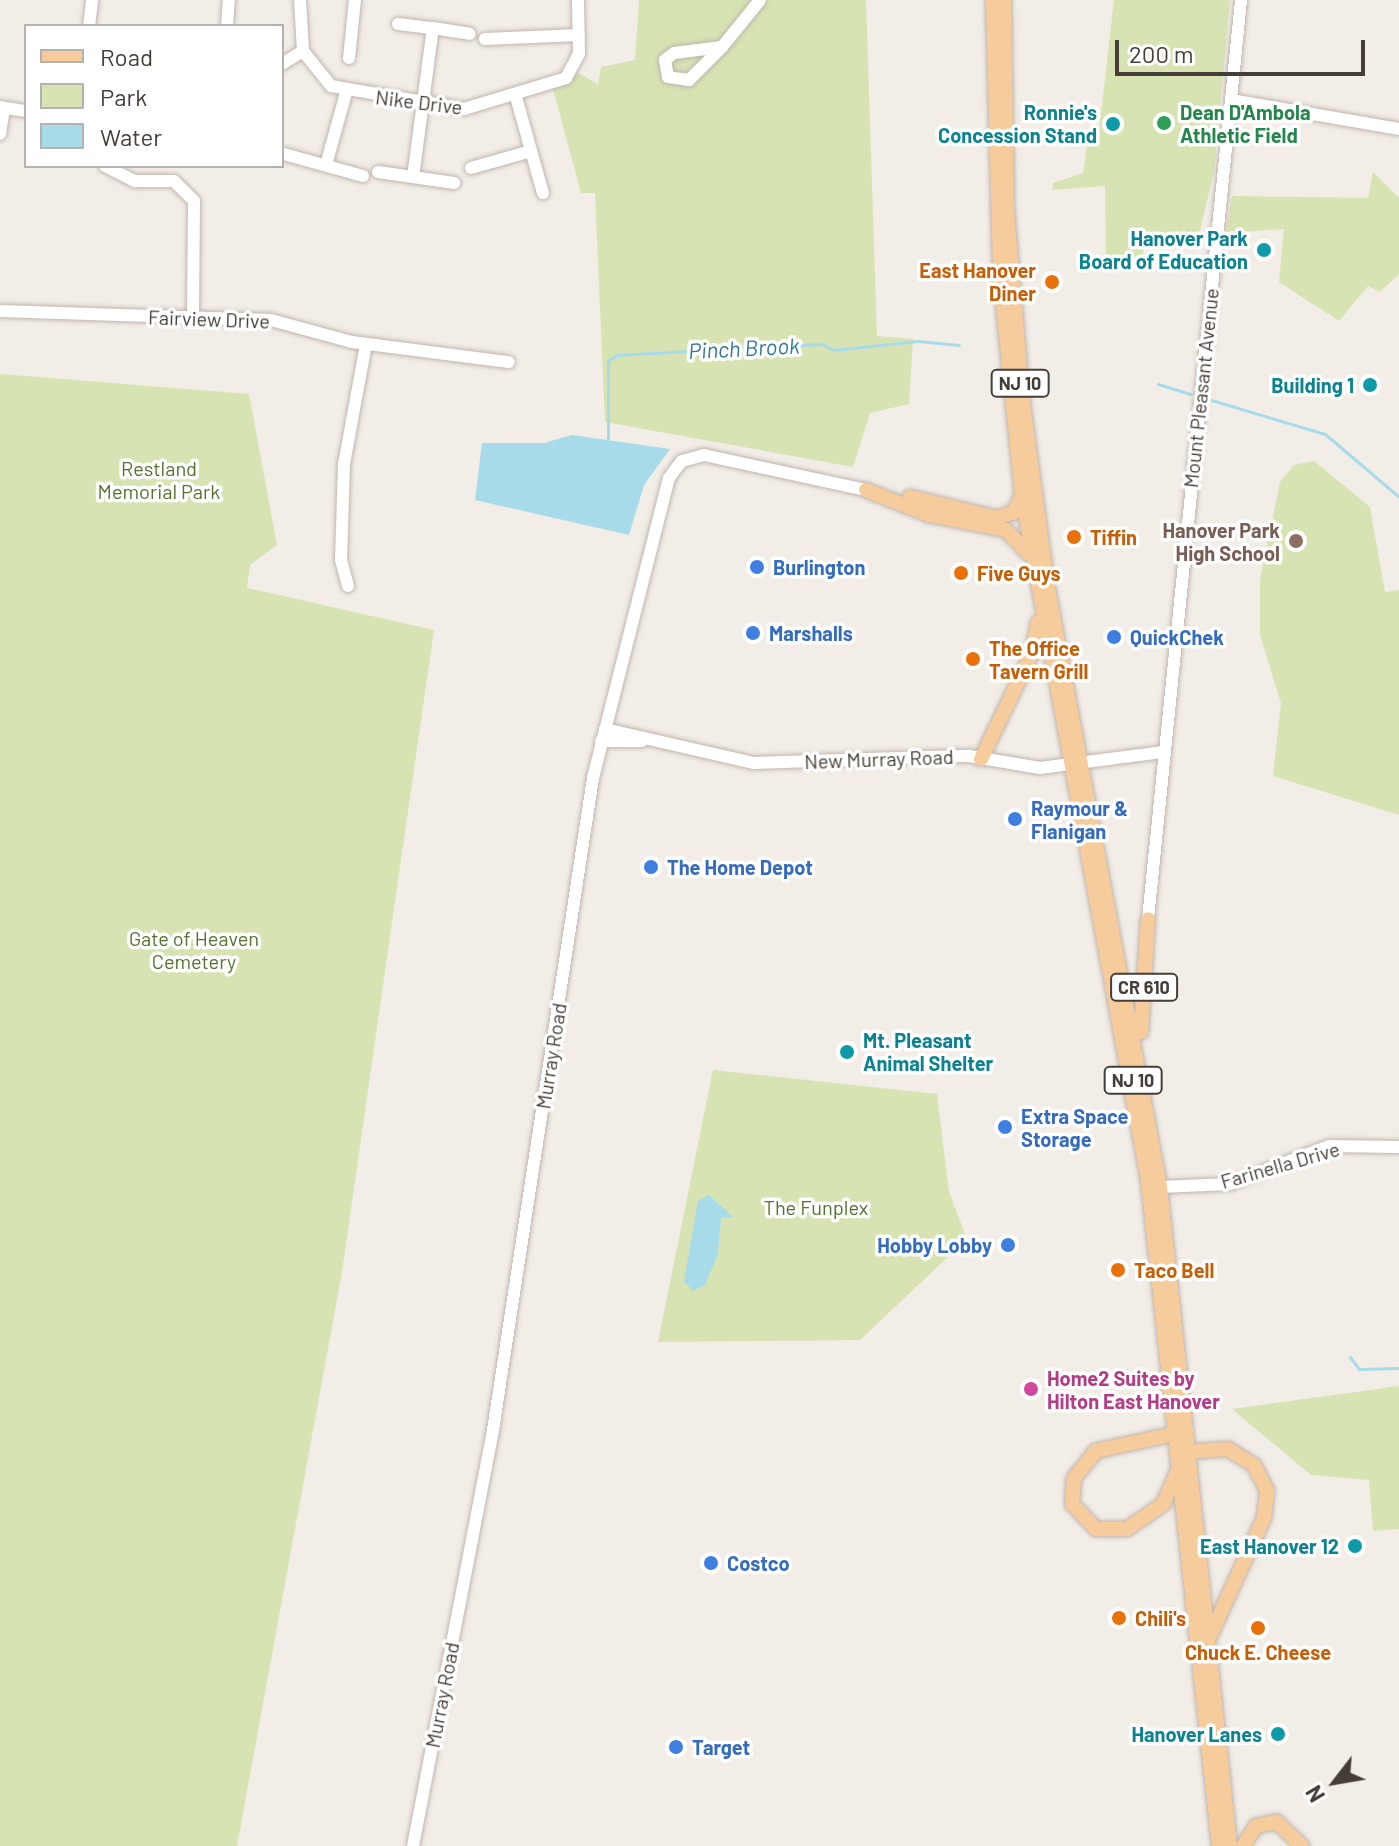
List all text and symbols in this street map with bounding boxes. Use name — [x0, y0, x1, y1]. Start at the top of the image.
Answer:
legend — [24, 24, 284, 168]
scale bar — [1119, 24, 1369, 74]
text: 200 m — [1129, 39, 1194, 68]
text: Road — [100, 42, 153, 71]
text: Park — [100, 82, 147, 111]
street label: Nike Drive — [374, 85, 464, 119]
place label: Ronnie's Concession Stand — [938, 100, 1097, 147]
place label: Dean D'Ambola Athletic Field — [1180, 100, 1311, 147]
marker: Dean D'Ambola Athletic Field — [1155, 114, 1173, 132]
marker: Ronnie's Concession Stand — [1104, 115, 1122, 133]
text: Water — [100, 122, 162, 151]
place label: Hanover Park Board of Education — [1079, 226, 1248, 273]
marker: Hanover Park Board of Education — [1255, 241, 1273, 259]
place label: East Hanover Diner — [919, 258, 1036, 305]
marker: East Hanover Diner — [1043, 273, 1061, 291]
street label: Mount Pleasant Avenue — [1179, 287, 1223, 489]
street label: Fairview Drive — [148, 305, 270, 333]
water label: Pinch Brook — [688, 332, 800, 364]
road number: NJ 10 — [990, 369, 1050, 397]
place label: Building 1 — [1271, 373, 1354, 397]
marker: Building 1 — [1361, 376, 1379, 394]
park label: Restland Memorial Park — [98, 456, 220, 503]
place label: Hanover Park High School — [1162, 518, 1280, 565]
place label: Tiffin — [1090, 525, 1137, 549]
marker: Tiffin — [1065, 528, 1083, 546]
marker: Hanover Park High School — [1287, 532, 1305, 550]
place label: Burlington — [773, 555, 865, 579]
marker: Burlington — [748, 558, 766, 576]
place label: Five Guys — [977, 561, 1060, 585]
marker: Five Guys — [952, 564, 970, 582]
place label: Marshalls — [769, 621, 853, 645]
marker: Marshalls — [744, 624, 762, 642]
place label: QuickChek — [1130, 625, 1224, 649]
marker: QuickChek — [1105, 628, 1123, 646]
place label: The Office Tavern Grill — [989, 636, 1088, 683]
marker: The Office Tavern Grill — [964, 650, 982, 668]
street label: New Murray Road — [804, 744, 954, 774]
place label: Raymour & Flanigan — [1031, 796, 1128, 843]
marker: Raymour & Flanigan — [1006, 810, 1024, 828]
place label: The Home Depot — [667, 855, 813, 879]
marker: The Home Depot — [642, 858, 660, 876]
park label: Gate of Heaven Cemetery — [129, 927, 259, 974]
road number: CR 610 — [1110, 973, 1178, 1001]
street label: Murray Road — [531, 1001, 571, 1111]
place label: Mt. Pleasant Animal Shelter — [863, 1028, 993, 1075]
marker: Mt. Pleasant Animal Shelter — [838, 1043, 856, 1061]
road number: NJ 10 — [1103, 1066, 1163, 1094]
place label: Extra Space Storage — [1021, 1104, 1128, 1151]
marker: Extra Space Storage — [996, 1118, 1014, 1136]
street label: Farinella Drive — [1218, 1137, 1342, 1193]
park label: The Funplex — [764, 1195, 868, 1219]
place label: Hobby Lobby — [877, 1233, 992, 1257]
marker: Hobby Lobby — [999, 1236, 1017, 1254]
place label: Taco Bell — [1134, 1258, 1214, 1282]
marker: Taco Bell — [1109, 1261, 1127, 1279]
place label: Home2 Suites by Hilton East Hanover — [1047, 1366, 1220, 1413]
marker: Home2 Suites by Hilton East Hanover — [1022, 1380, 1040, 1398]
place label: East Hanover 12 — [1200, 1534, 1339, 1558]
marker: East Hanover 12 — [1346, 1537, 1364, 1555]
place label: Costco — [727, 1551, 790, 1575]
marker: Costco — [702, 1554, 720, 1572]
place label: Chili's — [1135, 1606, 1186, 1630]
marker: Chili's — [1110, 1609, 1128, 1627]
marker: Chuck E. Cheese — [1249, 1619, 1267, 1637]
street label: Murray Road — [420, 1640, 464, 1750]
place label: Chuck E. Cheese — [1185, 1640, 1331, 1664]
place label: Hanover Lanes — [1131, 1722, 1262, 1746]
marker: Hanover Lanes — [1269, 1725, 1287, 1743]
place label: Target — [692, 1735, 750, 1759]
marker: Target — [667, 1738, 685, 1756]
north arrow — [1295, 1742, 1375, 1822]
text: N — [1300, 1781, 1329, 1807]

